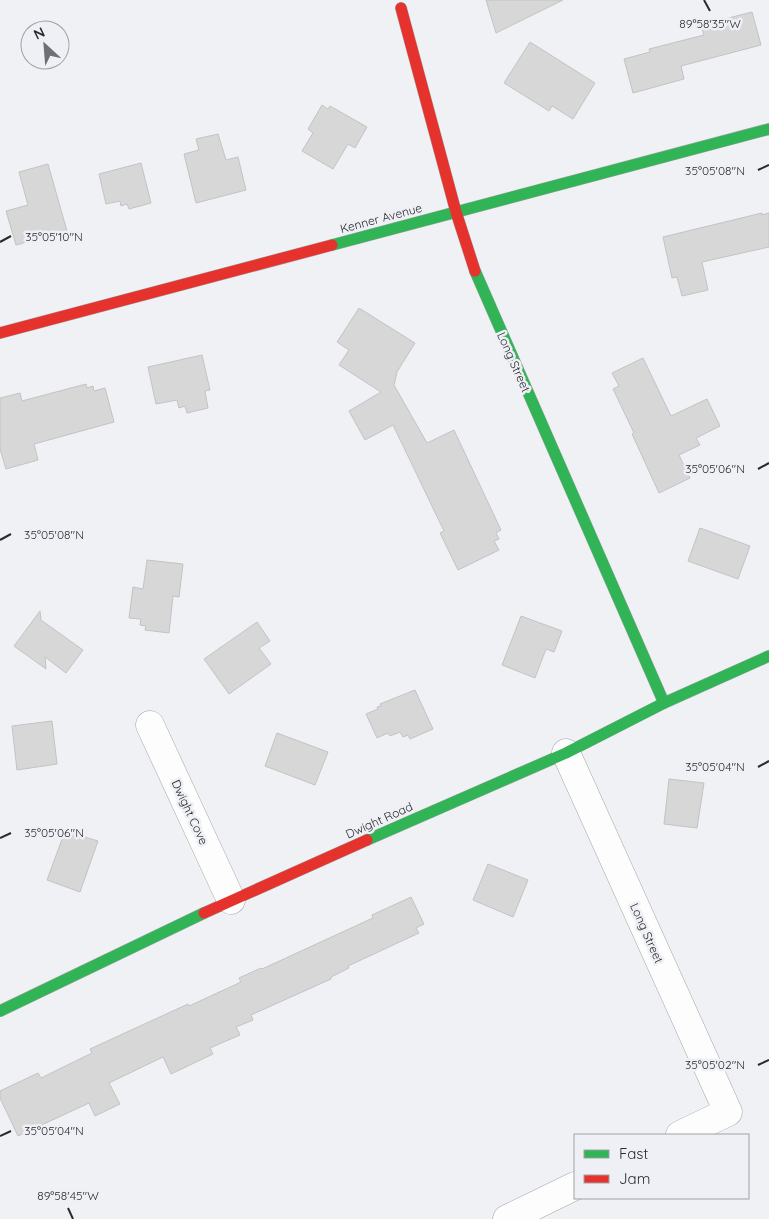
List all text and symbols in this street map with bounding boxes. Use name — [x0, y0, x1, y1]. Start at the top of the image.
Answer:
text: 89°58'35"W — [679, 16, 741, 31]
north arrow — [20, 20, 70, 70]
text: N — [31, 23, 48, 44]
text: 35°05'08"N — [685, 163, 745, 178]
street label: Kenner Avenue — [338, 200, 424, 236]
text: 35°05'10"N — [25, 229, 83, 244]
street label: Long Street — [494, 330, 534, 394]
text: 35°05'06"N — [685, 461, 745, 476]
text: 35°05'08"N — [24, 527, 84, 542]
text: 35°05'04"N — [685, 759, 745, 774]
street label: Dwight Cove — [168, 777, 212, 847]
street label: Dwight Road — [343, 799, 415, 841]
text: 35°05'06"N — [24, 825, 84, 840]
street label: Long Street — [627, 901, 667, 965]
text: 35°05'02"N — [685, 1057, 745, 1072]
text: 35°05'04"N — [24, 1123, 84, 1138]
legend — [574, 1134, 749, 1199]
text: Fast — [619, 1144, 648, 1163]
text: Jam — [619, 1169, 650, 1188]
text: 89°58'45"W — [37, 1188, 99, 1203]

